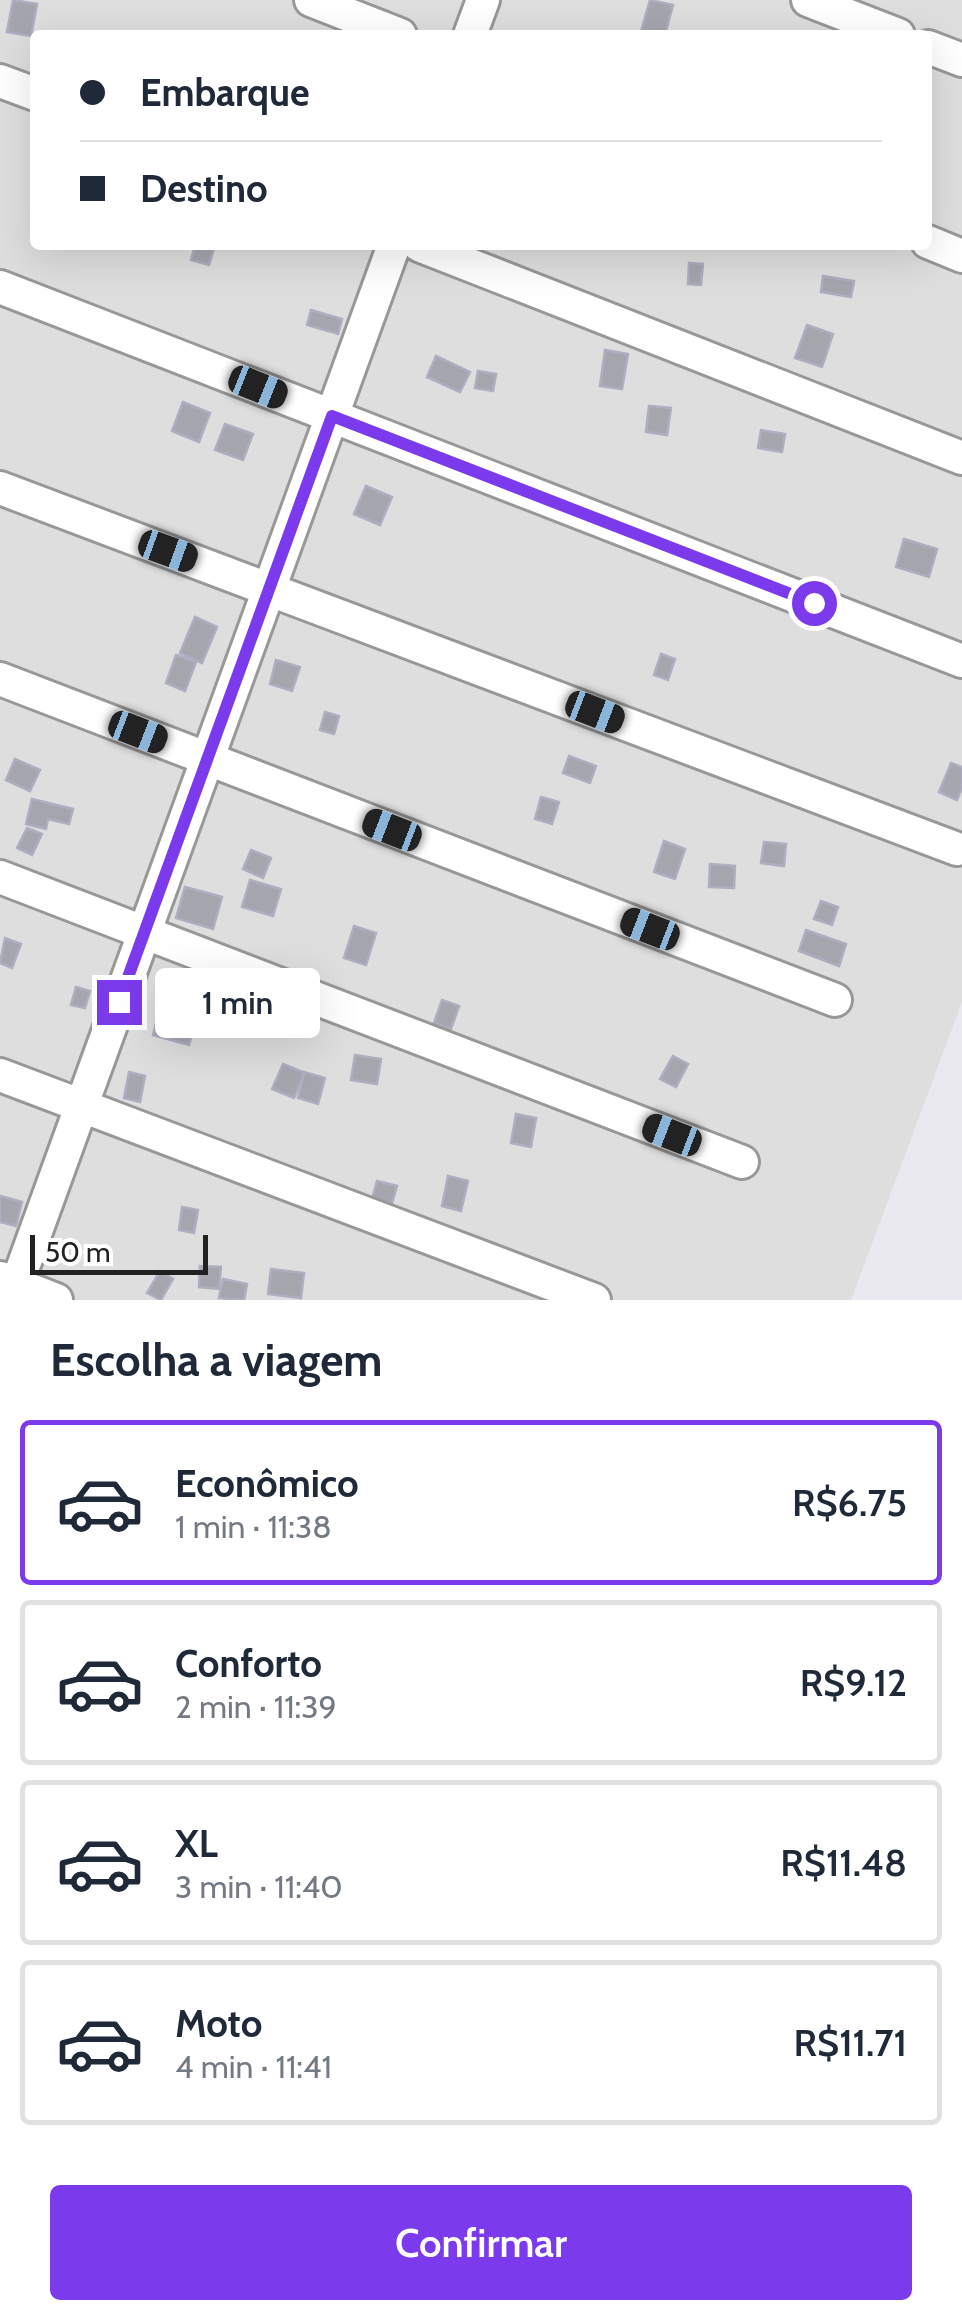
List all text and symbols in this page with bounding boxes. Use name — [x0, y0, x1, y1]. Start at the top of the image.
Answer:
text: Embarque — [140, 69, 310, 116]
text: Destino — [140, 165, 268, 212]
car — [225, 362, 291, 412]
car — [135, 527, 201, 575]
route start — [792, 581, 837, 626]
car — [562, 687, 628, 737]
car — [105, 707, 171, 757]
car — [359, 805, 425, 855]
car — [617, 904, 683, 954]
callout: 1 min — [154, 967, 319, 1037]
route end — [97, 980, 142, 1025]
text: 1 min — [202, 983, 273, 1022]
car — [639, 1110, 705, 1160]
scale bar — [30, 1230, 208, 1274]
text: 50 m — [45, 1235, 111, 1269]
text: Escolha a viagem — [50, 1333, 382, 1387]
icon: car — [55, 1458, 145, 1548]
text: Econômico — [175, 1460, 359, 1507]
text: R$6.75 — [792, 1479, 907, 1526]
text: 1 min · 11:38 — [175, 1507, 332, 1546]
icon: car — [55, 1638, 145, 1728]
text: Conforto — [175, 1640, 322, 1687]
text: R$9.12 — [800, 1659, 907, 1706]
text: 2 min · 11:39 — [175, 1687, 337, 1726]
icon: car — [55, 1818, 145, 1908]
text: XL — [175, 1820, 218, 1867]
text: R$11.48 — [780, 1839, 907, 1886]
text: 3 min · 11:40 — [175, 1867, 343, 1906]
icon: car — [55, 1998, 145, 2088]
text: Moto — [175, 2000, 262, 2047]
text: R$11.71 — [794, 2019, 907, 2066]
text: 4 min · 11:41 — [175, 2047, 332, 2086]
button: Confirmar — [50, 2185, 912, 2300]

